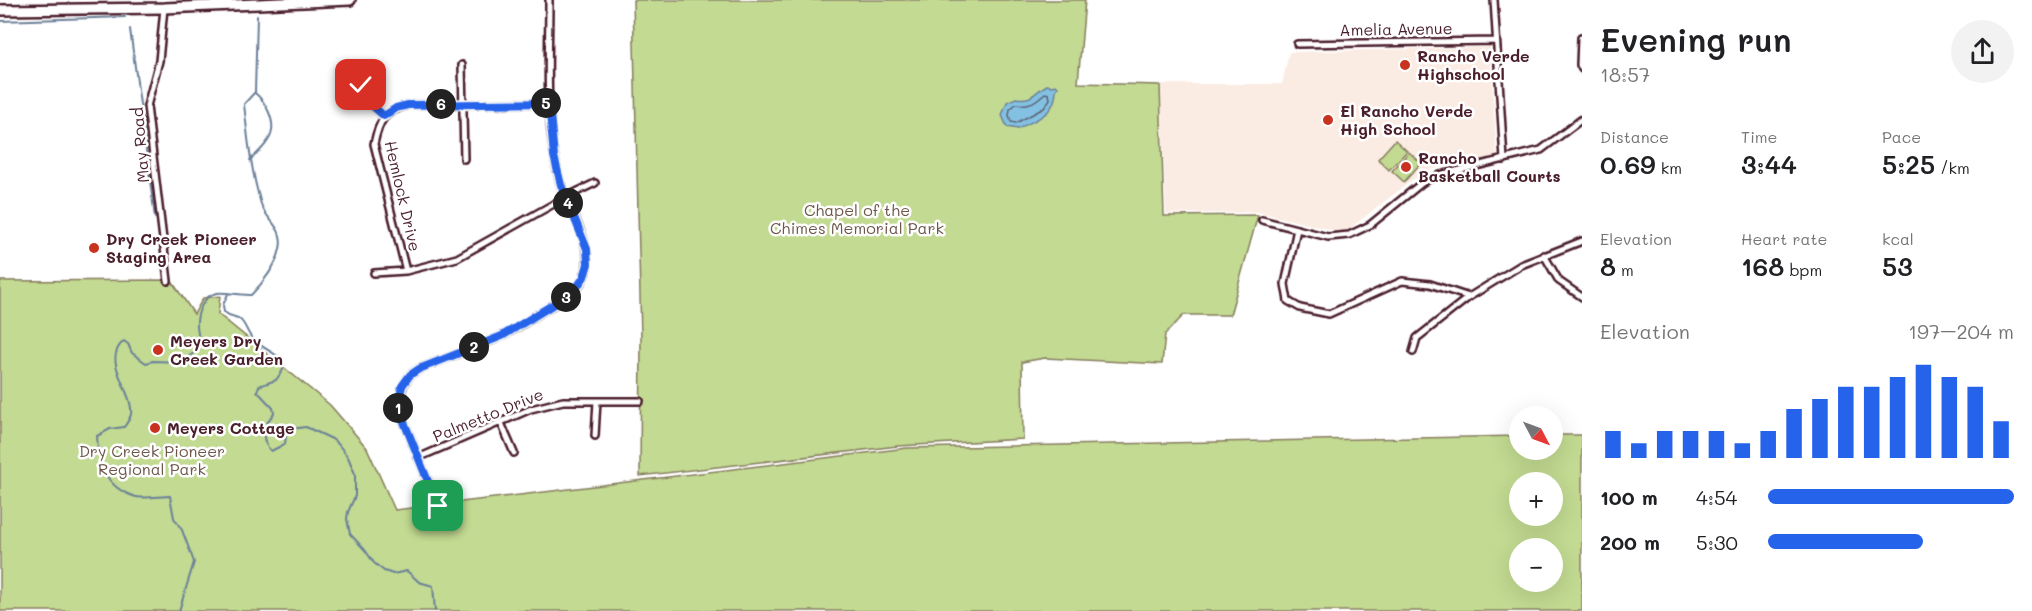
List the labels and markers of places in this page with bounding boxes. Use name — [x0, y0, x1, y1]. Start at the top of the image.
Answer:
place label: Rancho Verde Highschool — [1417, 45, 1530, 84]
marker: Rancho Verde Highschool — [1398, 58, 1412, 72]
pin — [335, 59, 386, 110]
pin: 5 — [531, 88, 561, 118]
pin: 6 — [426, 89, 456, 119]
place label: El Rancho Verde High School — [1340, 100, 1473, 139]
marker: El Rancho Verde High School — [1321, 113, 1335, 127]
place label: Rancho Basketball Courts — [1418, 147, 1561, 186]
marker: Rancho Basketball Courts — [1399, 160, 1413, 174]
pin: 4 — [553, 188, 583, 218]
place label: Dry Creek Pioneer Staging Area — [106, 228, 257, 267]
marker: Dry Creek Pioneer Staging Area — [87, 241, 101, 255]
pin: 3 — [551, 282, 581, 312]
place label: Meyers Dry Creek Garden — [170, 330, 283, 369]
pin: 2 — [459, 332, 489, 362]
marker: Meyers Dry Creek Garden — [151, 343, 165, 357]
pin: 1 — [383, 393, 413, 423]
place label: Meyers Cottage — [167, 417, 295, 438]
marker: Meyers Cottage — [148, 421, 162, 435]
pin — [412, 480, 463, 531]

